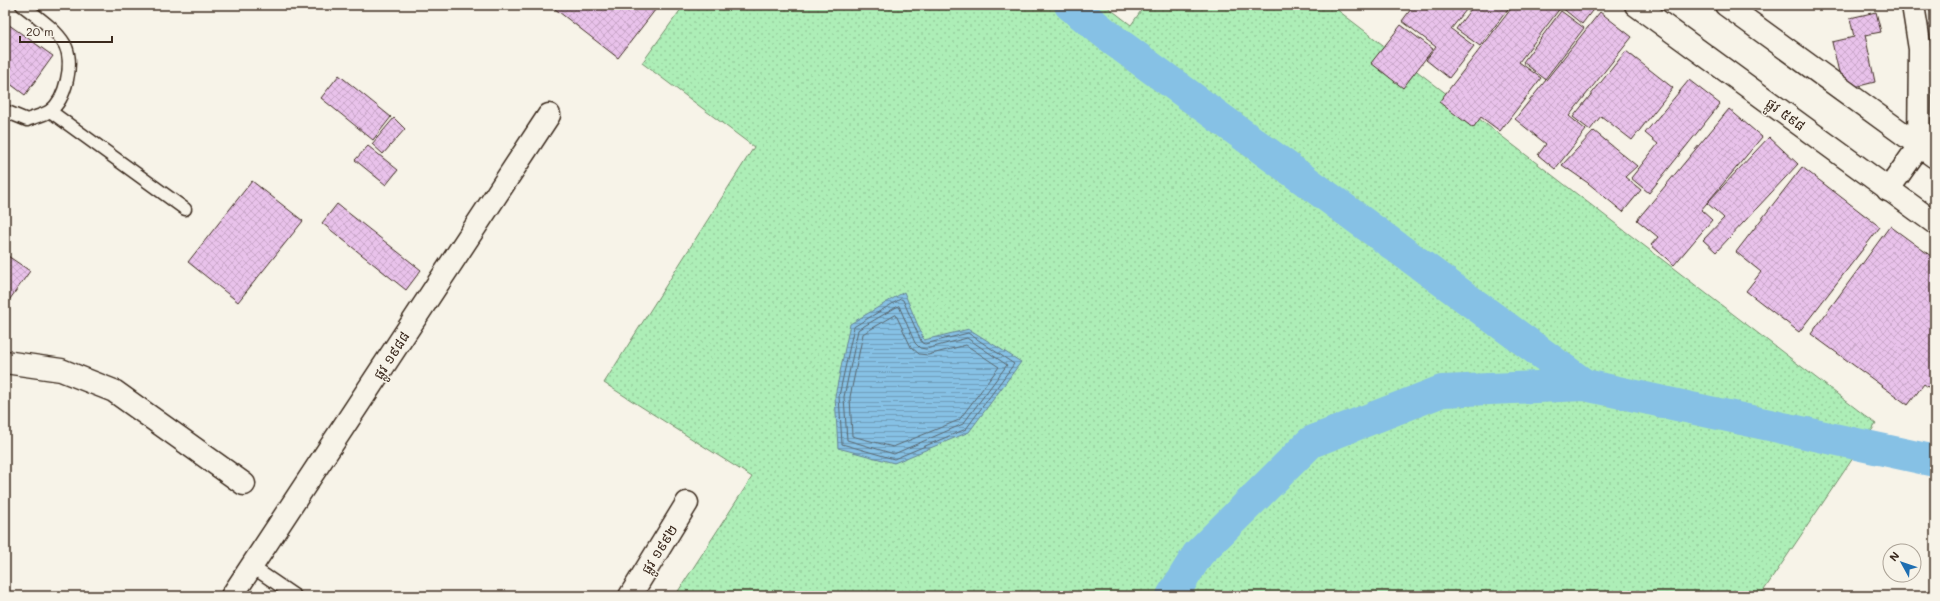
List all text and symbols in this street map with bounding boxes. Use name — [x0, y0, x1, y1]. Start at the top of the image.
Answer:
scale bar — [20, 18, 112, 44]
text: 20 m — [26, 23, 54, 39]
street label: ផ្លូវ ៥៩៨ — [1761, 93, 1810, 137]
street label: ផ្លូវ ១៩៨៨ — [368, 327, 416, 384]
street label: ផ្លូវ ១៩៩២ — [636, 521, 684, 579]
north arrow — [1882, 543, 1922, 583]
text: N — [1886, 548, 1902, 564]

